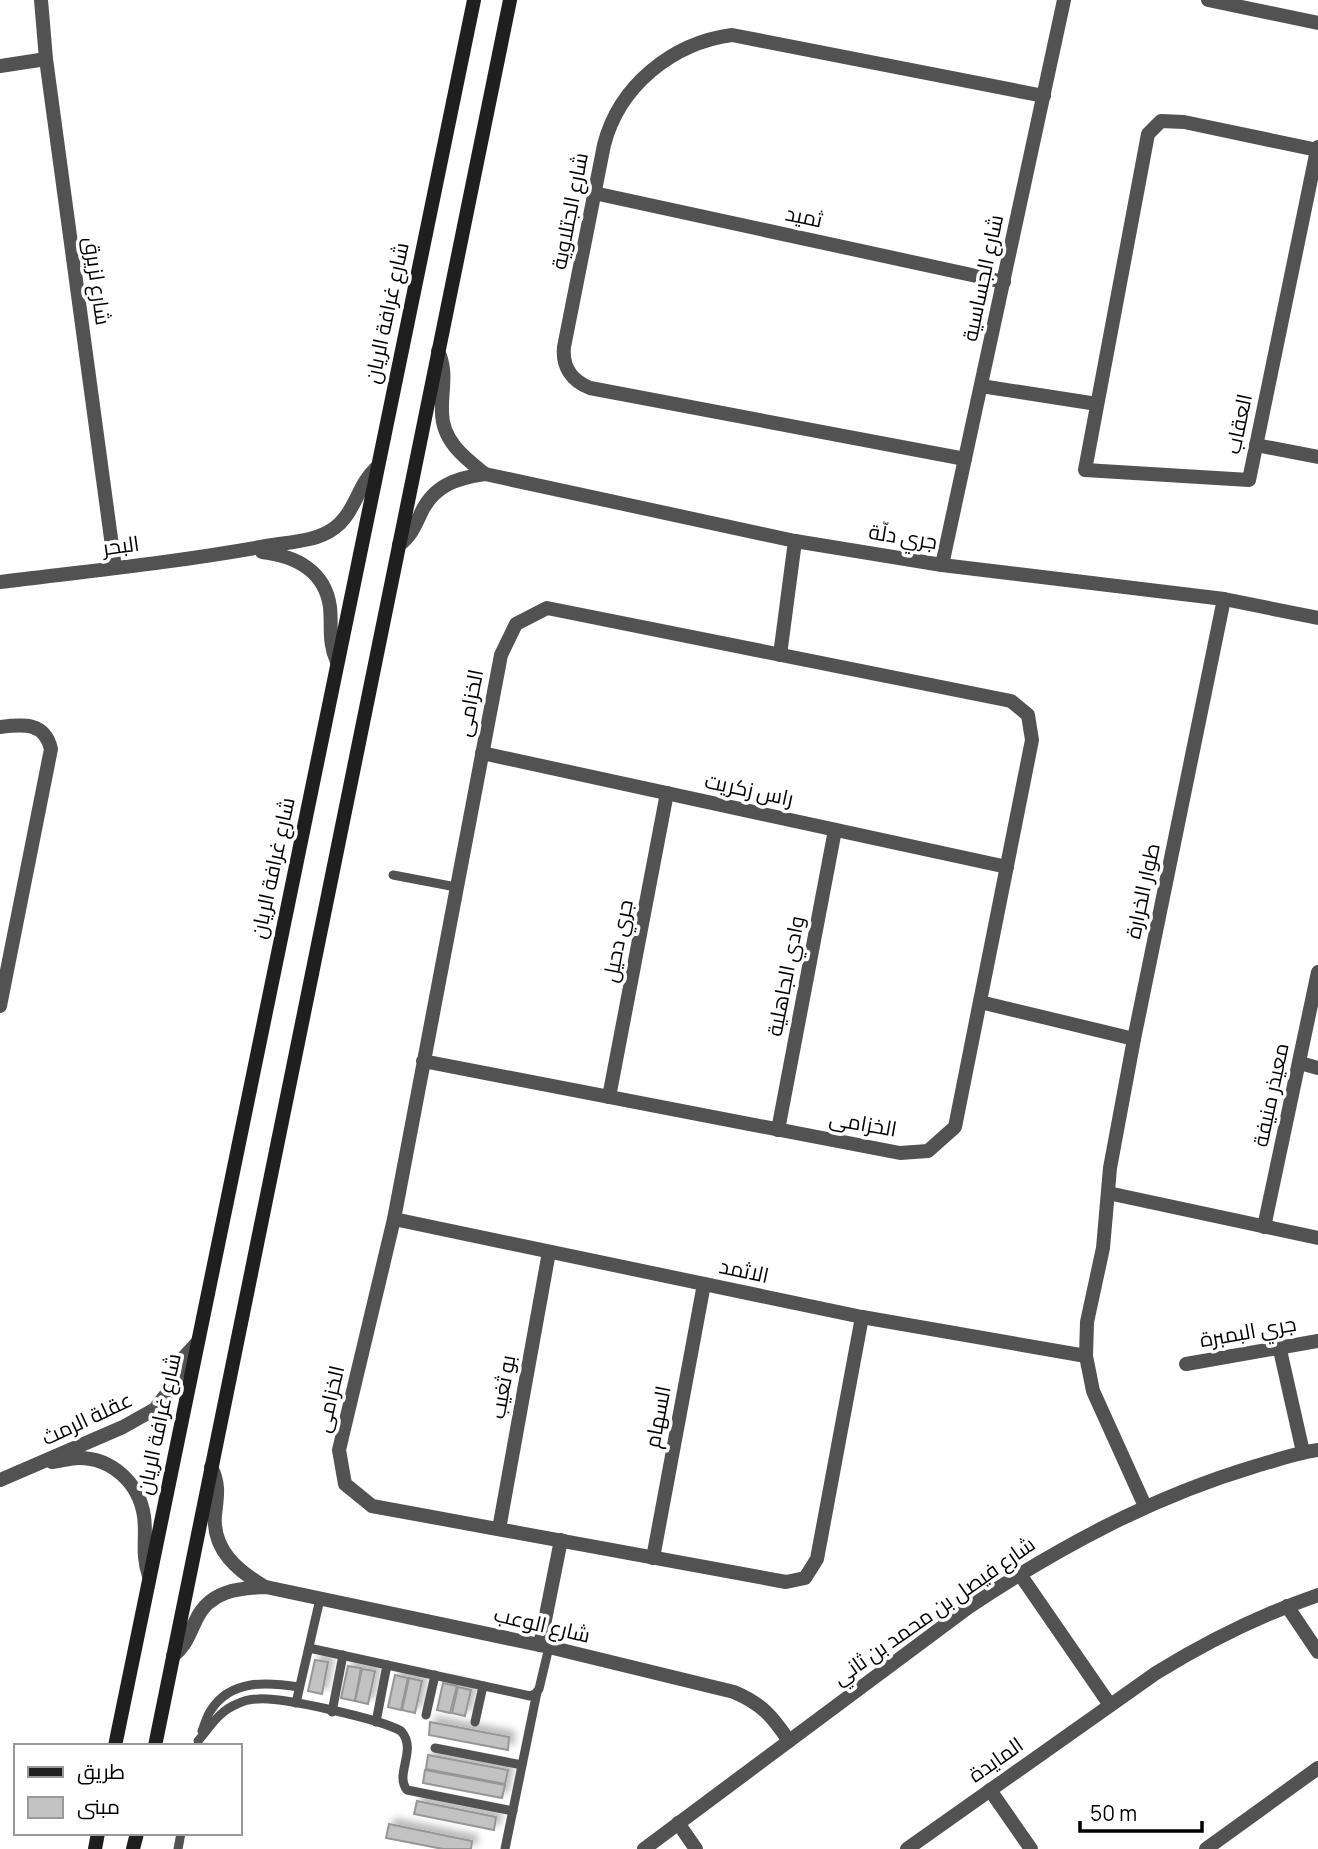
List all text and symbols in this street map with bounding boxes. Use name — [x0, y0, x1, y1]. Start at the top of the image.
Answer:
street label: شارع الجتلاوية — [544, 150, 595, 272]
street label: ثميد — [783, 198, 826, 234]
street label: شارع الجساسية — [955, 212, 1010, 344]
street label: شارع لزيرق — [77, 235, 118, 327]
street label: شارع غرافة الريان — [357, 240, 416, 386]
street label: العقاب — [1218, 391, 1258, 457]
street label: جري دلّة — [866, 517, 939, 558]
street label: البحر — [100, 529, 141, 562]
street label: الخزامى — [449, 667, 489, 739]
street label: راس زكريت — [702, 766, 796, 812]
street label: شارع غرافة الريان — [243, 795, 302, 941]
street label: طوار الخرارة — [1118, 840, 1166, 941]
street label: جري دحيل — [595, 897, 642, 985]
street label: وادي الجاهلية — [760, 913, 813, 1039]
street label: معيذر منيفة — [1245, 1040, 1295, 1149]
street label: الخزامى — [827, 1103, 899, 1143]
street label: الاثمد — [717, 1251, 772, 1289]
street label: جري البمبرة — [1197, 1309, 1299, 1356]
street label: شارع غرافة الريان — [129, 1351, 188, 1497]
street label: بو ثغيب — [483, 1353, 521, 1421]
street label: الخزامى — [308, 1362, 350, 1435]
street label: السهام — [637, 1383, 678, 1450]
street label: عقلة الرمث — [37, 1385, 136, 1451]
street label: شارع فيصل بن محمد بن ثاني — [827, 1530, 1042, 1693]
street label: شارع الوعب — [491, 1599, 593, 1650]
street label: المايدة — [962, 1730, 1028, 1788]
legend — [14, 1744, 242, 1835]
text: طريق — [77, 1757, 125, 1785]
scale bar — [1080, 1790, 1202, 1834]
text: مبنى — [77, 1792, 120, 1820]
text: 50 m — [1090, 1799, 1137, 1827]

